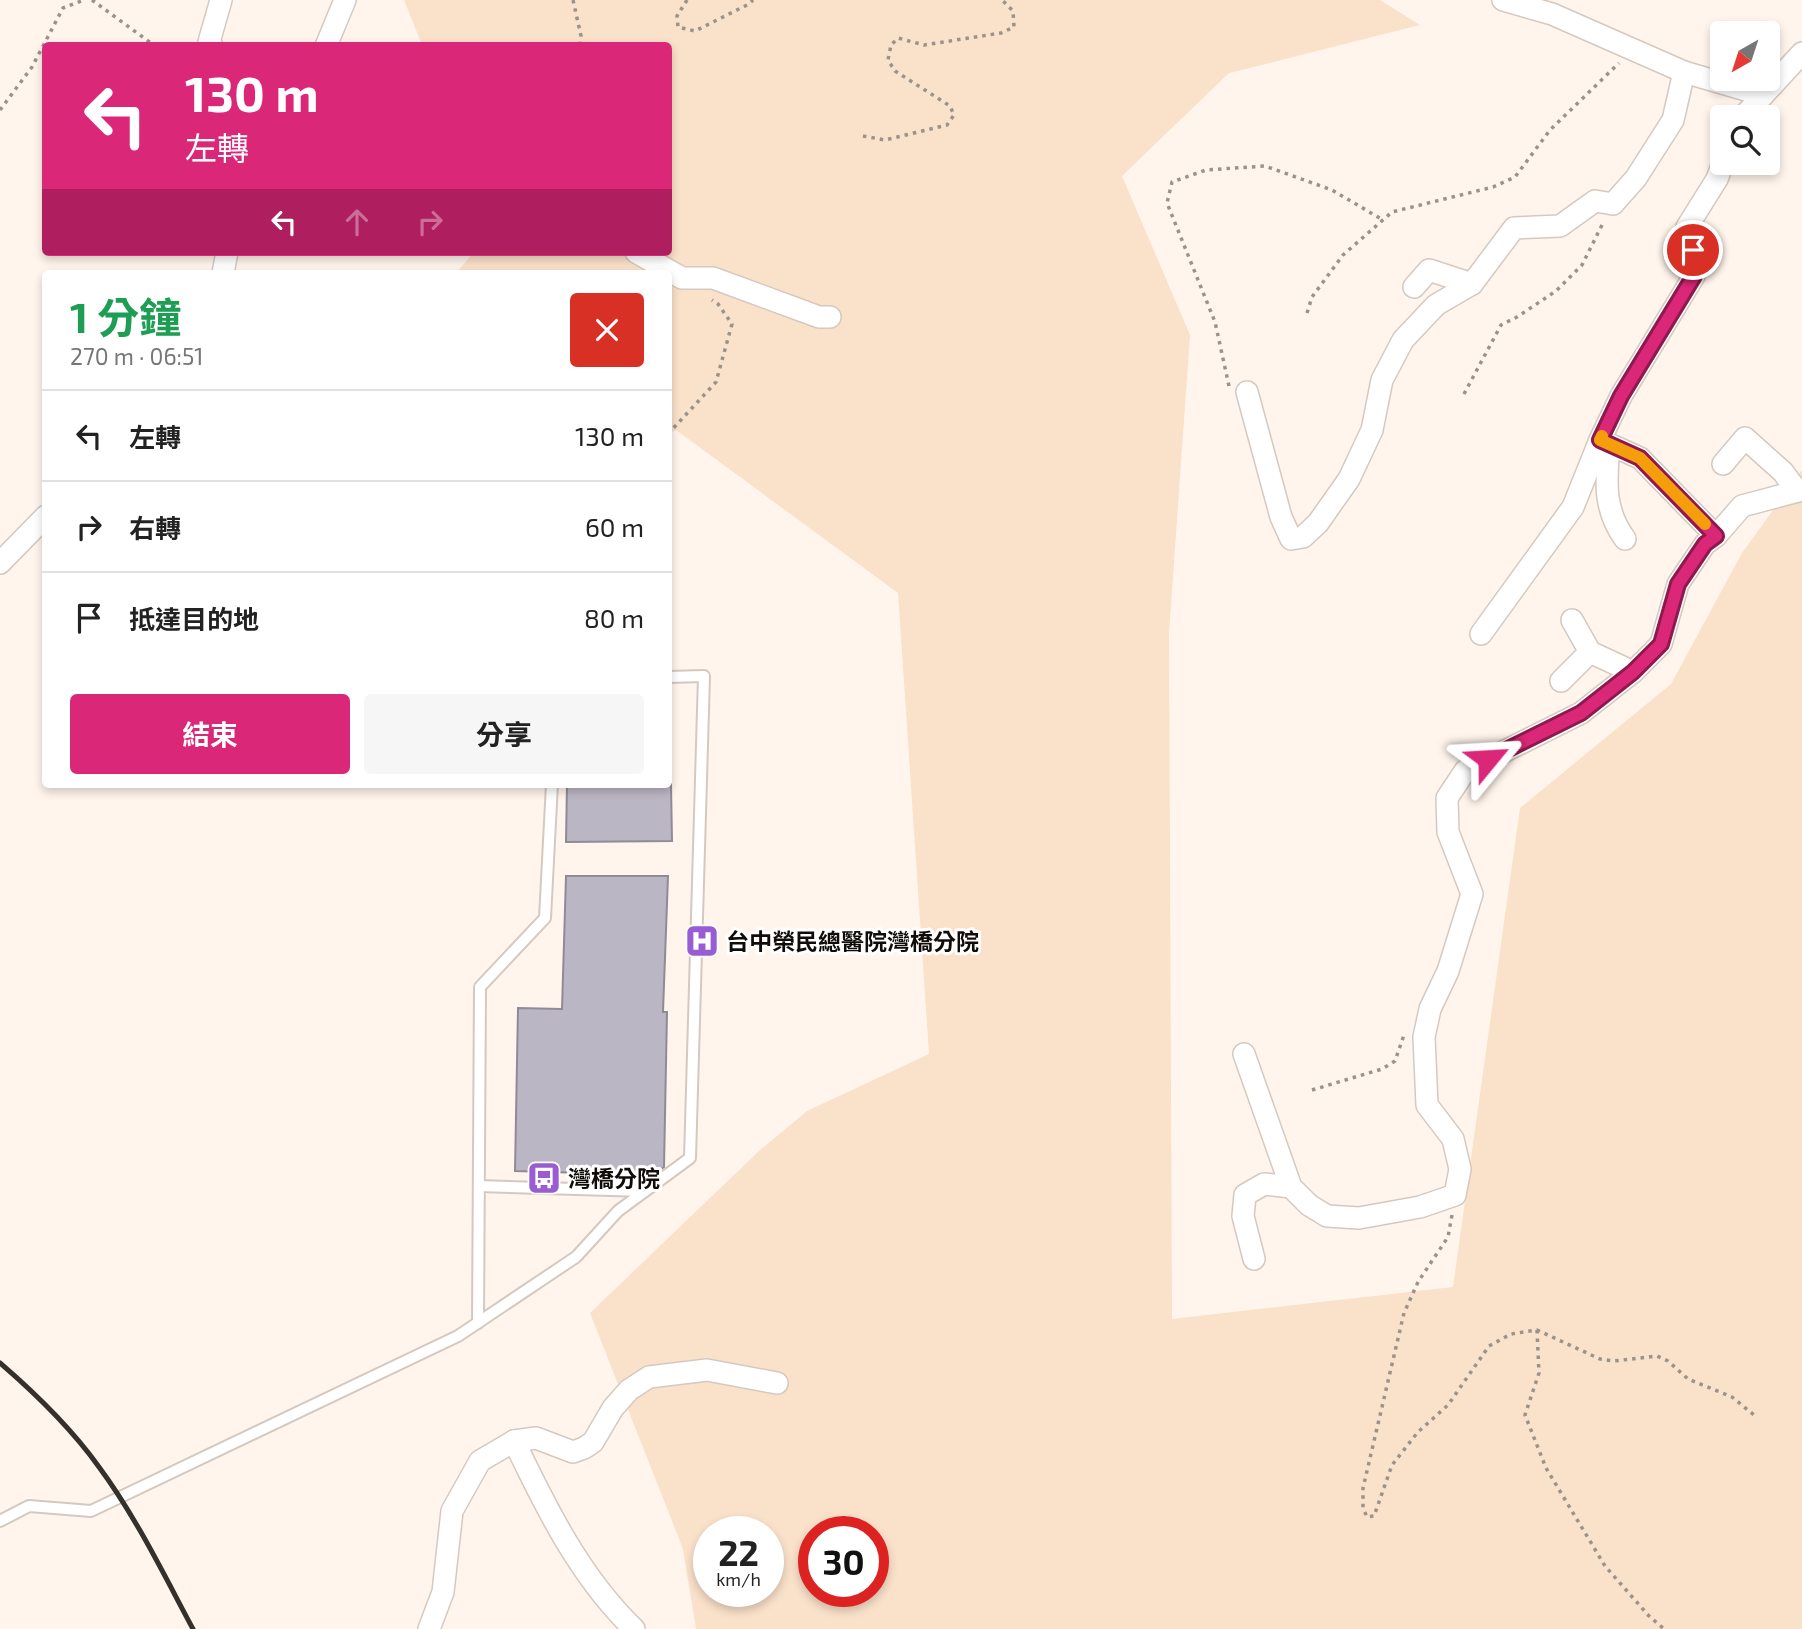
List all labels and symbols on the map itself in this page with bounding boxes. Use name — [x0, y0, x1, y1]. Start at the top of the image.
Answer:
north arrow — [1710, 21, 1780, 91]
pin — [1663, 220, 1723, 280]
position arrow — [1451, 722, 1525, 796]
hospital icon: 台中榮民總醫院灣橋分院 — [683, 922, 721, 960]
place label: 台中榮民總醫院灣橋分院 — [726, 927, 979, 955]
bus stop icon: 灣橋分院 — [525, 1159, 563, 1197]
place label: 灣橋分院 — [568, 1164, 660, 1192]
speed limit sign: 30 — [798, 1516, 889, 1607]

